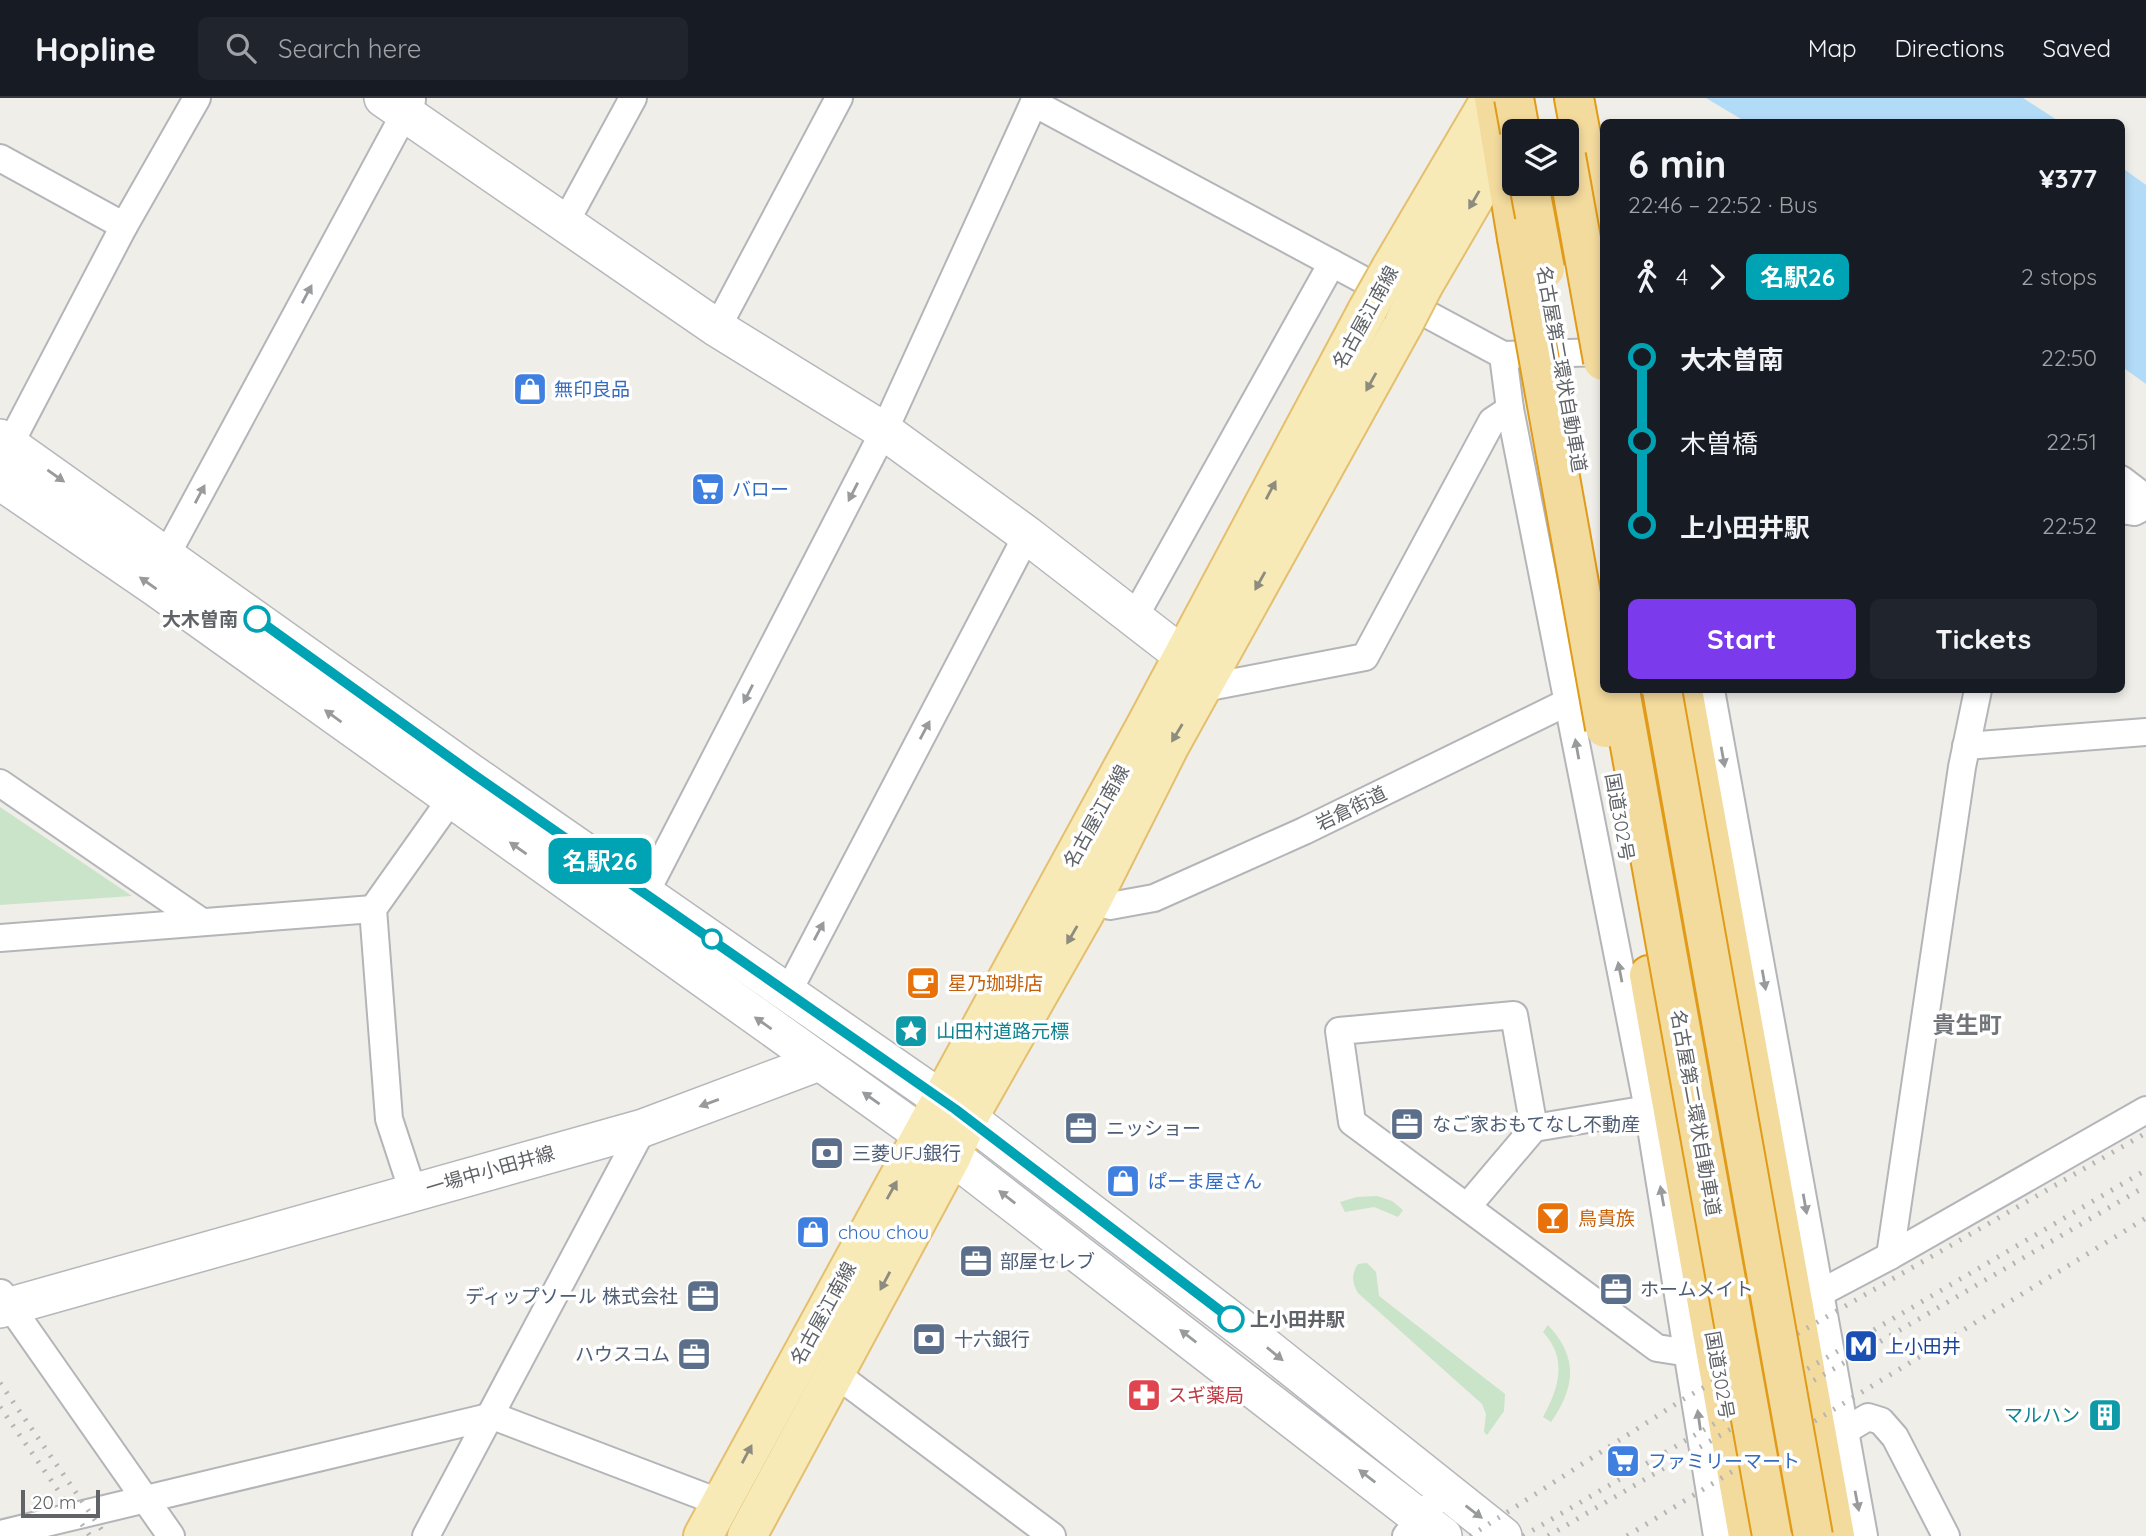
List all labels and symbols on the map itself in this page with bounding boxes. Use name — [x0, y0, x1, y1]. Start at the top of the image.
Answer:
one-way arrow — [1467, 190, 1480, 209]
street label: 名古屋江南線 — [1327, 261, 1403, 373]
street label: 名古屋第二環状自動車道 — [1532, 264, 1592, 474]
one-way arrow — [301, 284, 313, 304]
shop icon: 無印良品 — [511, 370, 549, 408]
one-way arrow — [1365, 373, 1377, 392]
place label: 無印良品 — [554, 377, 630, 401]
one-way arrow — [47, 469, 65, 483]
supermarket icon: バロー — [689, 470, 727, 508]
place label: バロー — [732, 477, 789, 501]
one-way arrow — [1264, 479, 1276, 499]
one-way arrow — [847, 482, 859, 502]
one-way arrow — [194, 485, 206, 504]
one-way arrow — [1254, 572, 1266, 591]
one-way arrow — [139, 576, 157, 590]
marker: 大木曽南 — [244, 606, 270, 632]
place label: 大木曽南 — [162, 607, 238, 631]
one-way arrow — [743, 684, 754, 704]
one-way arrow — [324, 709, 342, 723]
one-way arrow — [919, 720, 931, 740]
one-way arrow — [1171, 723, 1183, 742]
one-way arrow — [1571, 738, 1582, 760]
one-way arrow — [1718, 746, 1729, 768]
street label: 名古屋江南線 — [1058, 760, 1134, 872]
street label: 国道302号 — [1600, 771, 1640, 863]
street label: 岩倉街道 — [1312, 781, 1390, 835]
line badge: 名駅26 — [551, 838, 649, 884]
one-way arrow — [509, 841, 527, 855]
one-way arrow — [814, 921, 825, 941]
one-way arrow — [1066, 925, 1078, 944]
unlabelled marker — [702, 929, 722, 949]
one-way arrow — [1614, 961, 1625, 983]
cafe icon: 星乃珈琲店 — [904, 964, 942, 1002]
one-way arrow — [1759, 969, 1770, 991]
place label: 星乃珈琲店 — [948, 971, 1043, 995]
street label: 名古屋第二環状自動車道 — [1666, 1008, 1726, 1218]
district label: 貴生町 — [1933, 1010, 2002, 1039]
place icon: 山田村道路元標 — [892, 1012, 930, 1050]
one-way arrow — [754, 1016, 772, 1030]
place label: 山田村道路元標 — [936, 1019, 1069, 1043]
one-way arrow — [862, 1092, 880, 1106]
one-way arrow — [699, 1098, 720, 1109]
office icon: なご家おもてなし不動産 — [1388, 1105, 1426, 1143]
office icon: ニッショー — [1062, 1109, 1100, 1147]
place label: なご家おもてなし不動産 — [1432, 1112, 1640, 1136]
place label: ニッショー — [1106, 1116, 1201, 1140]
bank icon: 三菱UFJ銀行 — [808, 1134, 846, 1172]
street label: 一場中小田井線 — [423, 1140, 557, 1200]
place label: 三菱UFJ銀行 — [852, 1141, 961, 1165]
shop icon: ぱーま屋さん — [1104, 1162, 1142, 1200]
place label: ぱーま屋さん — [1148, 1169, 1262, 1193]
one-way arrow — [886, 1181, 898, 1200]
one-way arrow — [1656, 1185, 1667, 1207]
one-way arrow — [999, 1189, 1017, 1204]
one-way arrow — [1800, 1193, 1811, 1215]
bar icon: 鳥貴族 — [1534, 1199, 1572, 1237]
place label: 鳥貴族 — [1578, 1206, 1635, 1230]
shop icon: chou chou — [794, 1213, 832, 1251]
place label: chou chou — [838, 1220, 929, 1244]
office icon: 部屋セレブ — [957, 1242, 995, 1280]
place label: 部屋セレブ — [1000, 1249, 1095, 1273]
street label: 名古屋江南線 — [785, 1257, 861, 1369]
office icon: ホームメイト — [1597, 1270, 1635, 1308]
one-way arrow — [879, 1271, 891, 1291]
office icon: ディップソール 株式会社 — [684, 1277, 722, 1315]
place label: ホームメイト — [1640, 1277, 1753, 1301]
place label: ディップソール 株式会社 — [465, 1284, 678, 1308]
marker: 上小田井駅 — [1218, 1306, 1244, 1332]
place label: 上小田井駅 — [1250, 1307, 1345, 1331]
bank icon: 十六銀行 — [910, 1320, 948, 1358]
place label: 十六銀行 — [954, 1327, 1030, 1351]
metro station icon: 上小田井 — [1842, 1327, 1880, 1365]
one-way arrow — [1179, 1328, 1197, 1343]
street label: 国道302号 — [1700, 1329, 1740, 1421]
place label: 上小田井 — [1885, 1334, 1961, 1358]
office icon: ハウスコム — [675, 1335, 713, 1373]
place label: ハウスコム — [575, 1342, 670, 1366]
one-way arrow — [1265, 1346, 1283, 1361]
pharmacy icon: スギ薬局 — [1125, 1376, 1163, 1414]
place label: スギ薬局 — [1168, 1383, 1244, 1407]
building icon: マルハン — [2086, 1396, 2124, 1434]
place label: マルハン — [2004, 1403, 2080, 1427]
one-way arrow — [1693, 1409, 1704, 1431]
supermarket icon: ファミリーマート — [1604, 1442, 1642, 1480]
one-way arrow — [741, 1444, 753, 1464]
place label: ファミリーマート — [1648, 1449, 1800, 1473]
one-way arrow — [1358, 1469, 1376, 1483]
scale bar — [21, 1487, 100, 1519]
one-way arrow — [1852, 1490, 1863, 1512]
one-way arrow — [1465, 1505, 1483, 1519]

